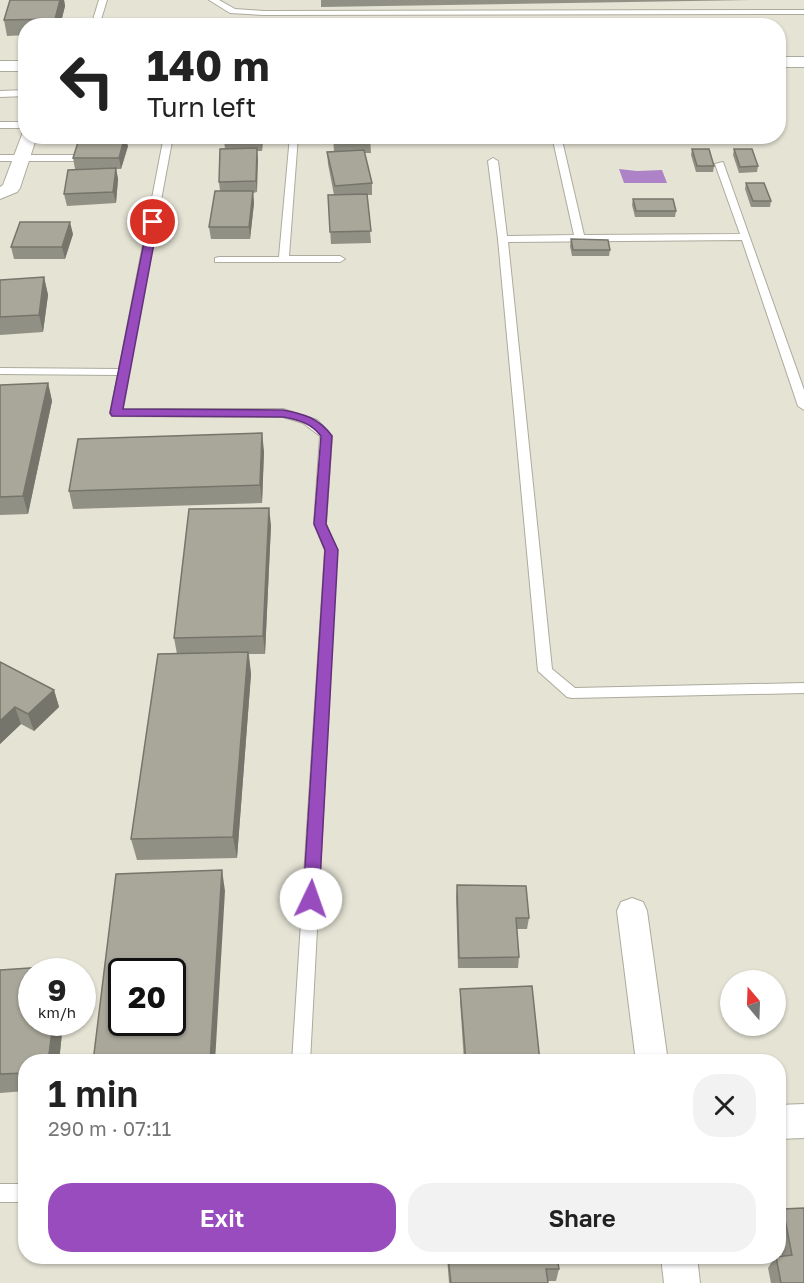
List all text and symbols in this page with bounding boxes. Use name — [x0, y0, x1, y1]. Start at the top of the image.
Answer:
text: 140 m — [147, 40, 269, 90]
icon: left — [48, 42, 126, 120]
text: Turn left — [147, 91, 256, 123]
pin — [127, 196, 178, 247]
icon: arrive — [136, 205, 169, 238]
position arrow — [279, 867, 343, 931]
speed limit sign: 20 — [108, 958, 186, 1036]
north arrow — [720, 970, 786, 1036]
map controls — [720, 970, 786, 1036]
text: 9 — [47, 972, 67, 1008]
text: km/h — [38, 1003, 76, 1021]
text: 1 min — [48, 1072, 138, 1115]
button: close — [693, 1074, 756, 1137]
text: 290 m · 07:11 — [48, 1116, 171, 1140]
button: Exit — [48, 1183, 396, 1252]
button: Share — [408, 1183, 756, 1252]

